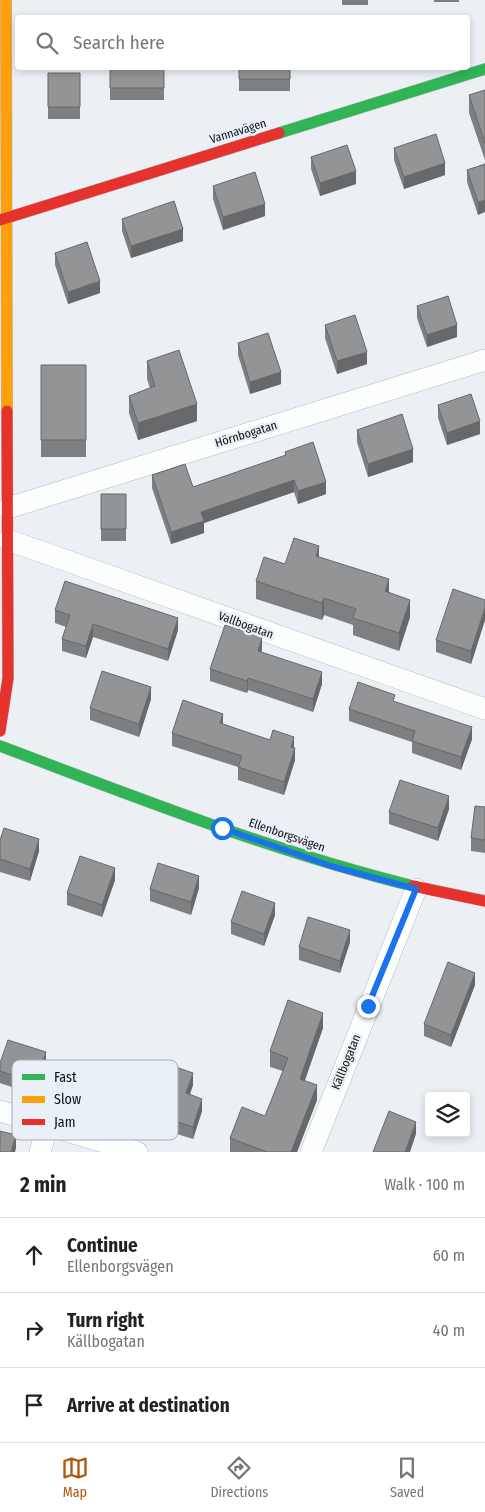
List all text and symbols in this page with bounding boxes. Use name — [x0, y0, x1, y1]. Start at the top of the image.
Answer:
search box — [15, 15, 470, 70]
icon: search — [33, 29, 61, 57]
text: Search here — [73, 31, 165, 54]
street label: Vannavägen — [208, 116, 268, 146]
street label: Hörnbogatan — [213, 418, 279, 450]
street label: Vallbogatan — [216, 609, 276, 641]
street label: Ellenborgsvägen — [247, 815, 327, 855]
route start — [211, 817, 234, 840]
route end — [357, 995, 380, 1018]
street label: Källbogatan — [329, 1032, 363, 1092]
legend — [12, 1060, 178, 1140]
text: Fast — [54, 1069, 77, 1086]
text: Slow — [54, 1091, 81, 1108]
map controls — [425, 1092, 470, 1137]
button: layers — [425, 1092, 470, 1137]
text: Jam — [54, 1114, 75, 1131]
text: 2 min — [20, 1172, 67, 1198]
text: Walk · 100 m — [384, 1175, 465, 1194]
text: Continue — [67, 1234, 138, 1257]
icon: ahead — [20, 1241, 48, 1269]
text: 60 m — [433, 1246, 465, 1265]
text: Ellenborgsvägen — [67, 1257, 174, 1276]
text: Turn right — [67, 1309, 144, 1332]
icon: right — [20, 1316, 48, 1344]
text: 40 m — [433, 1321, 465, 1340]
text: Källbogatan — [67, 1332, 145, 1351]
icon: arrive — [20, 1391, 48, 1419]
text: Arrive at destination — [67, 1394, 230, 1417]
tab: Map — [61, 1454, 89, 1501]
tab: Directions — [210, 1454, 268, 1501]
tab: Saved — [390, 1454, 424, 1501]

